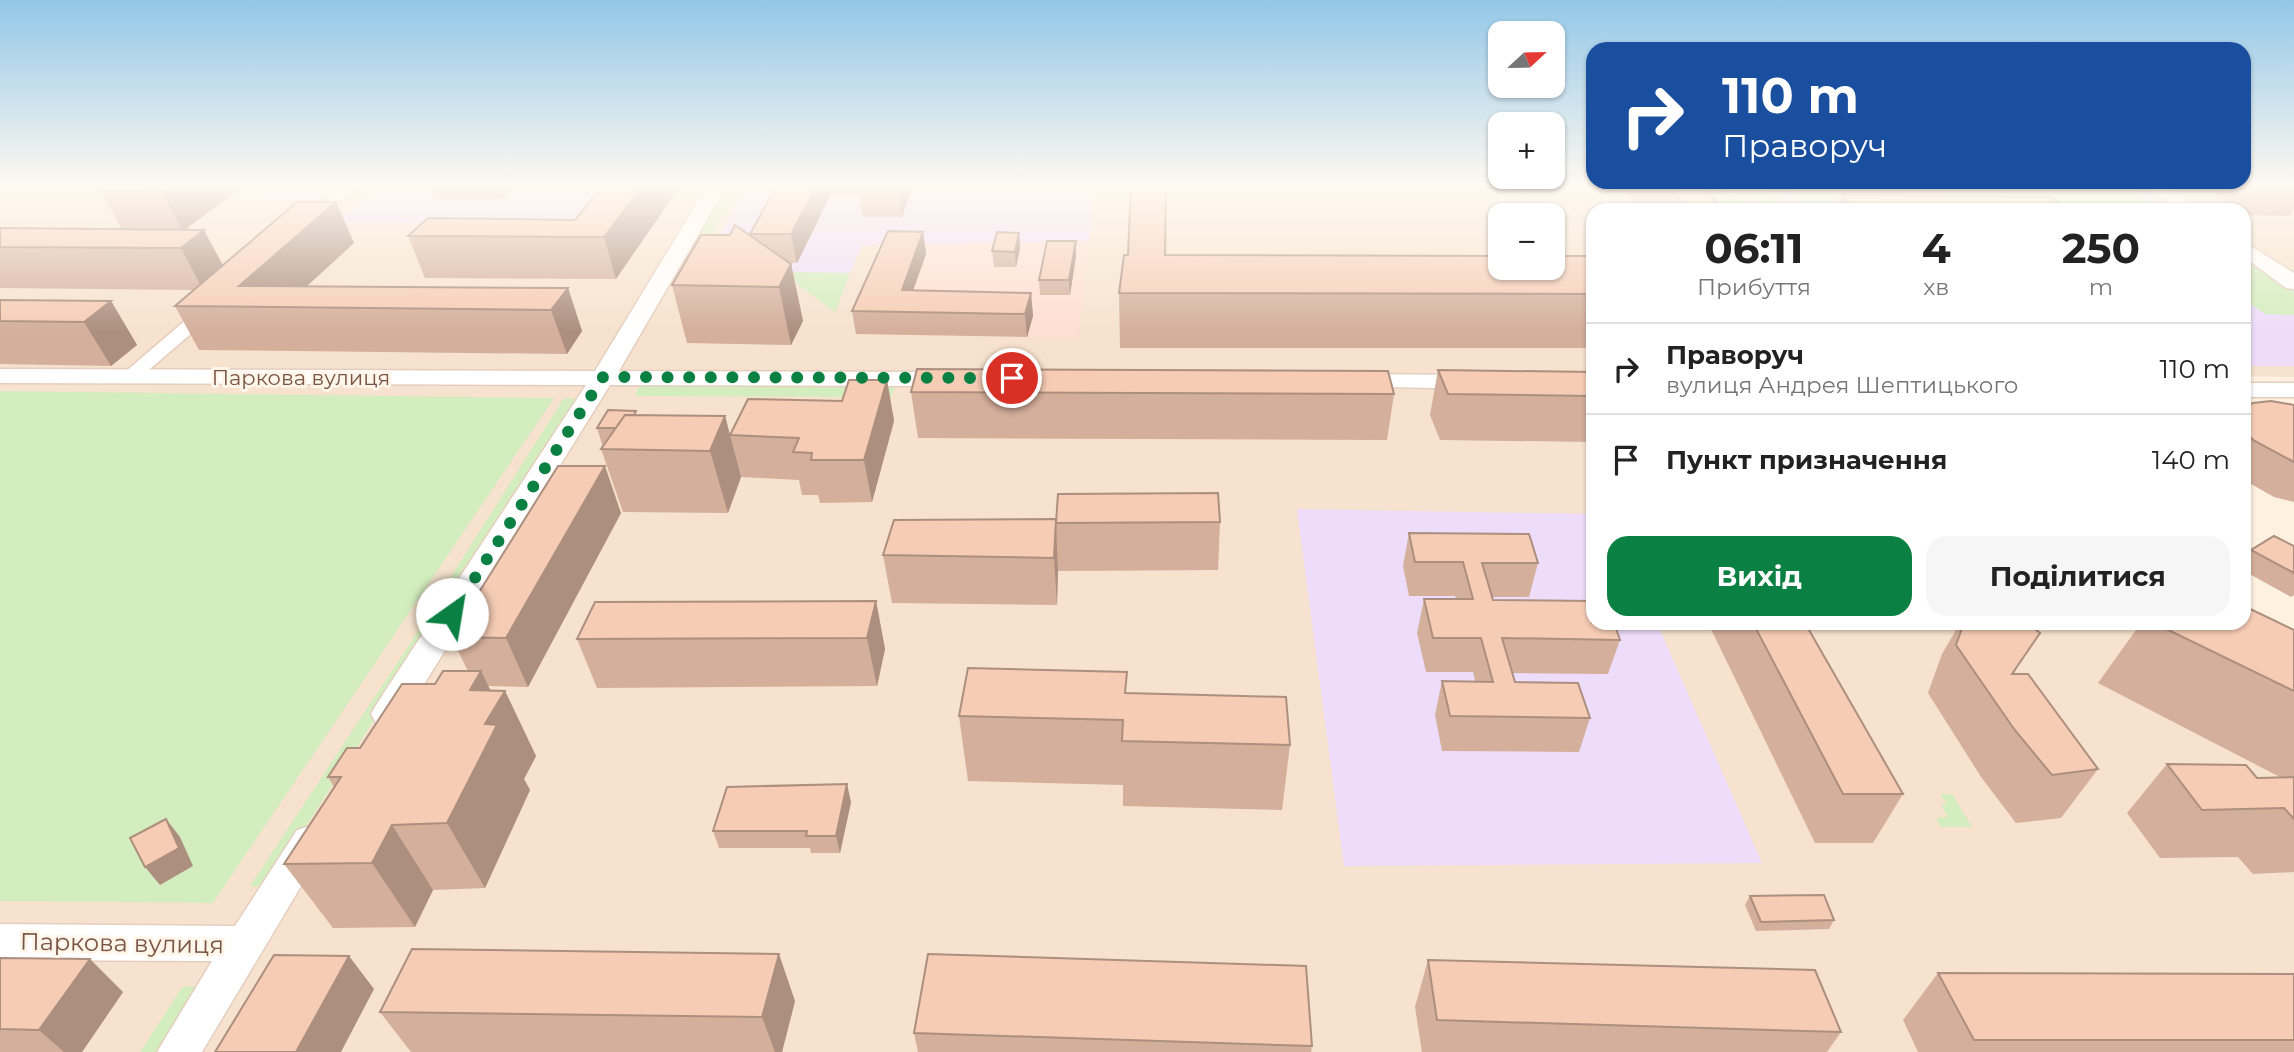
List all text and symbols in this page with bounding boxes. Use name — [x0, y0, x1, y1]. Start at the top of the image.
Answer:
north arrow — [1488, 21, 1564, 98]
map controls — [1488, 21, 1565, 280]
text: 110 m — [1722, 66, 1859, 125]
icon: right — [1607, 70, 1698, 161]
button: + — [1488, 112, 1565, 189]
text: Праворуч — [1722, 126, 1887, 165]
button: − — [1488, 203, 1565, 280]
text: 06:11 — [1704, 222, 1804, 274]
text: 4 — [1922, 222, 1951, 274]
text: 250 — [2062, 222, 2140, 274]
text: Прибуття — [1697, 273, 1811, 301]
text: хв — [1923, 273, 1949, 301]
text: m — [2089, 273, 2113, 301]
text: Праворуч — [1666, 339, 1804, 371]
pin — [982, 348, 1042, 408]
icon: right — [1607, 350, 1645, 388]
text: 110 m — [2160, 353, 2230, 385]
icon: arrive — [993, 359, 1031, 397]
street label: Паркова вулиця — [212, 365, 390, 390]
text: вулиця Андрея Шептицького — [1666, 371, 2018, 399]
icon: arrive — [1607, 441, 1645, 479]
text: Пункт призначення — [1666, 444, 1947, 476]
text: 140 m — [2152, 444, 2230, 476]
button: Вихід — [1607, 536, 1912, 616]
button: Поділитися — [1926, 536, 2230, 616]
position arrow — [415, 577, 489, 651]
street label: Паркова вулиця — [20, 927, 224, 959]

